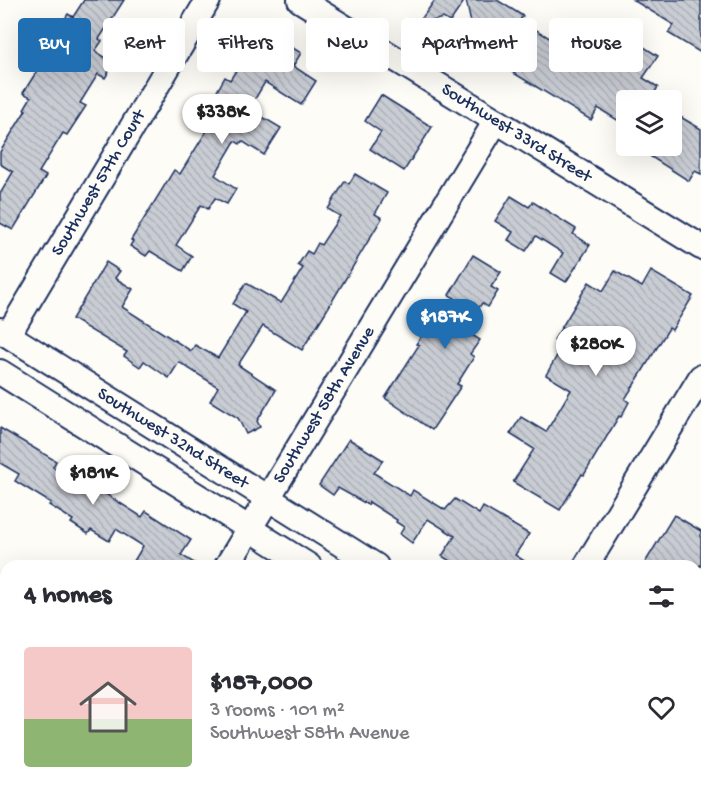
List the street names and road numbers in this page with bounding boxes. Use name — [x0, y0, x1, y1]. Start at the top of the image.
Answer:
street label: Southwest 33rd Street — [437, 79, 597, 188]
street label: Southwest 57th Court — [47, 105, 151, 260]
street label: Southwest 58th Avenue — [269, 322, 380, 487]
street label: Southwest 32nd Street — [93, 383, 254, 495]

